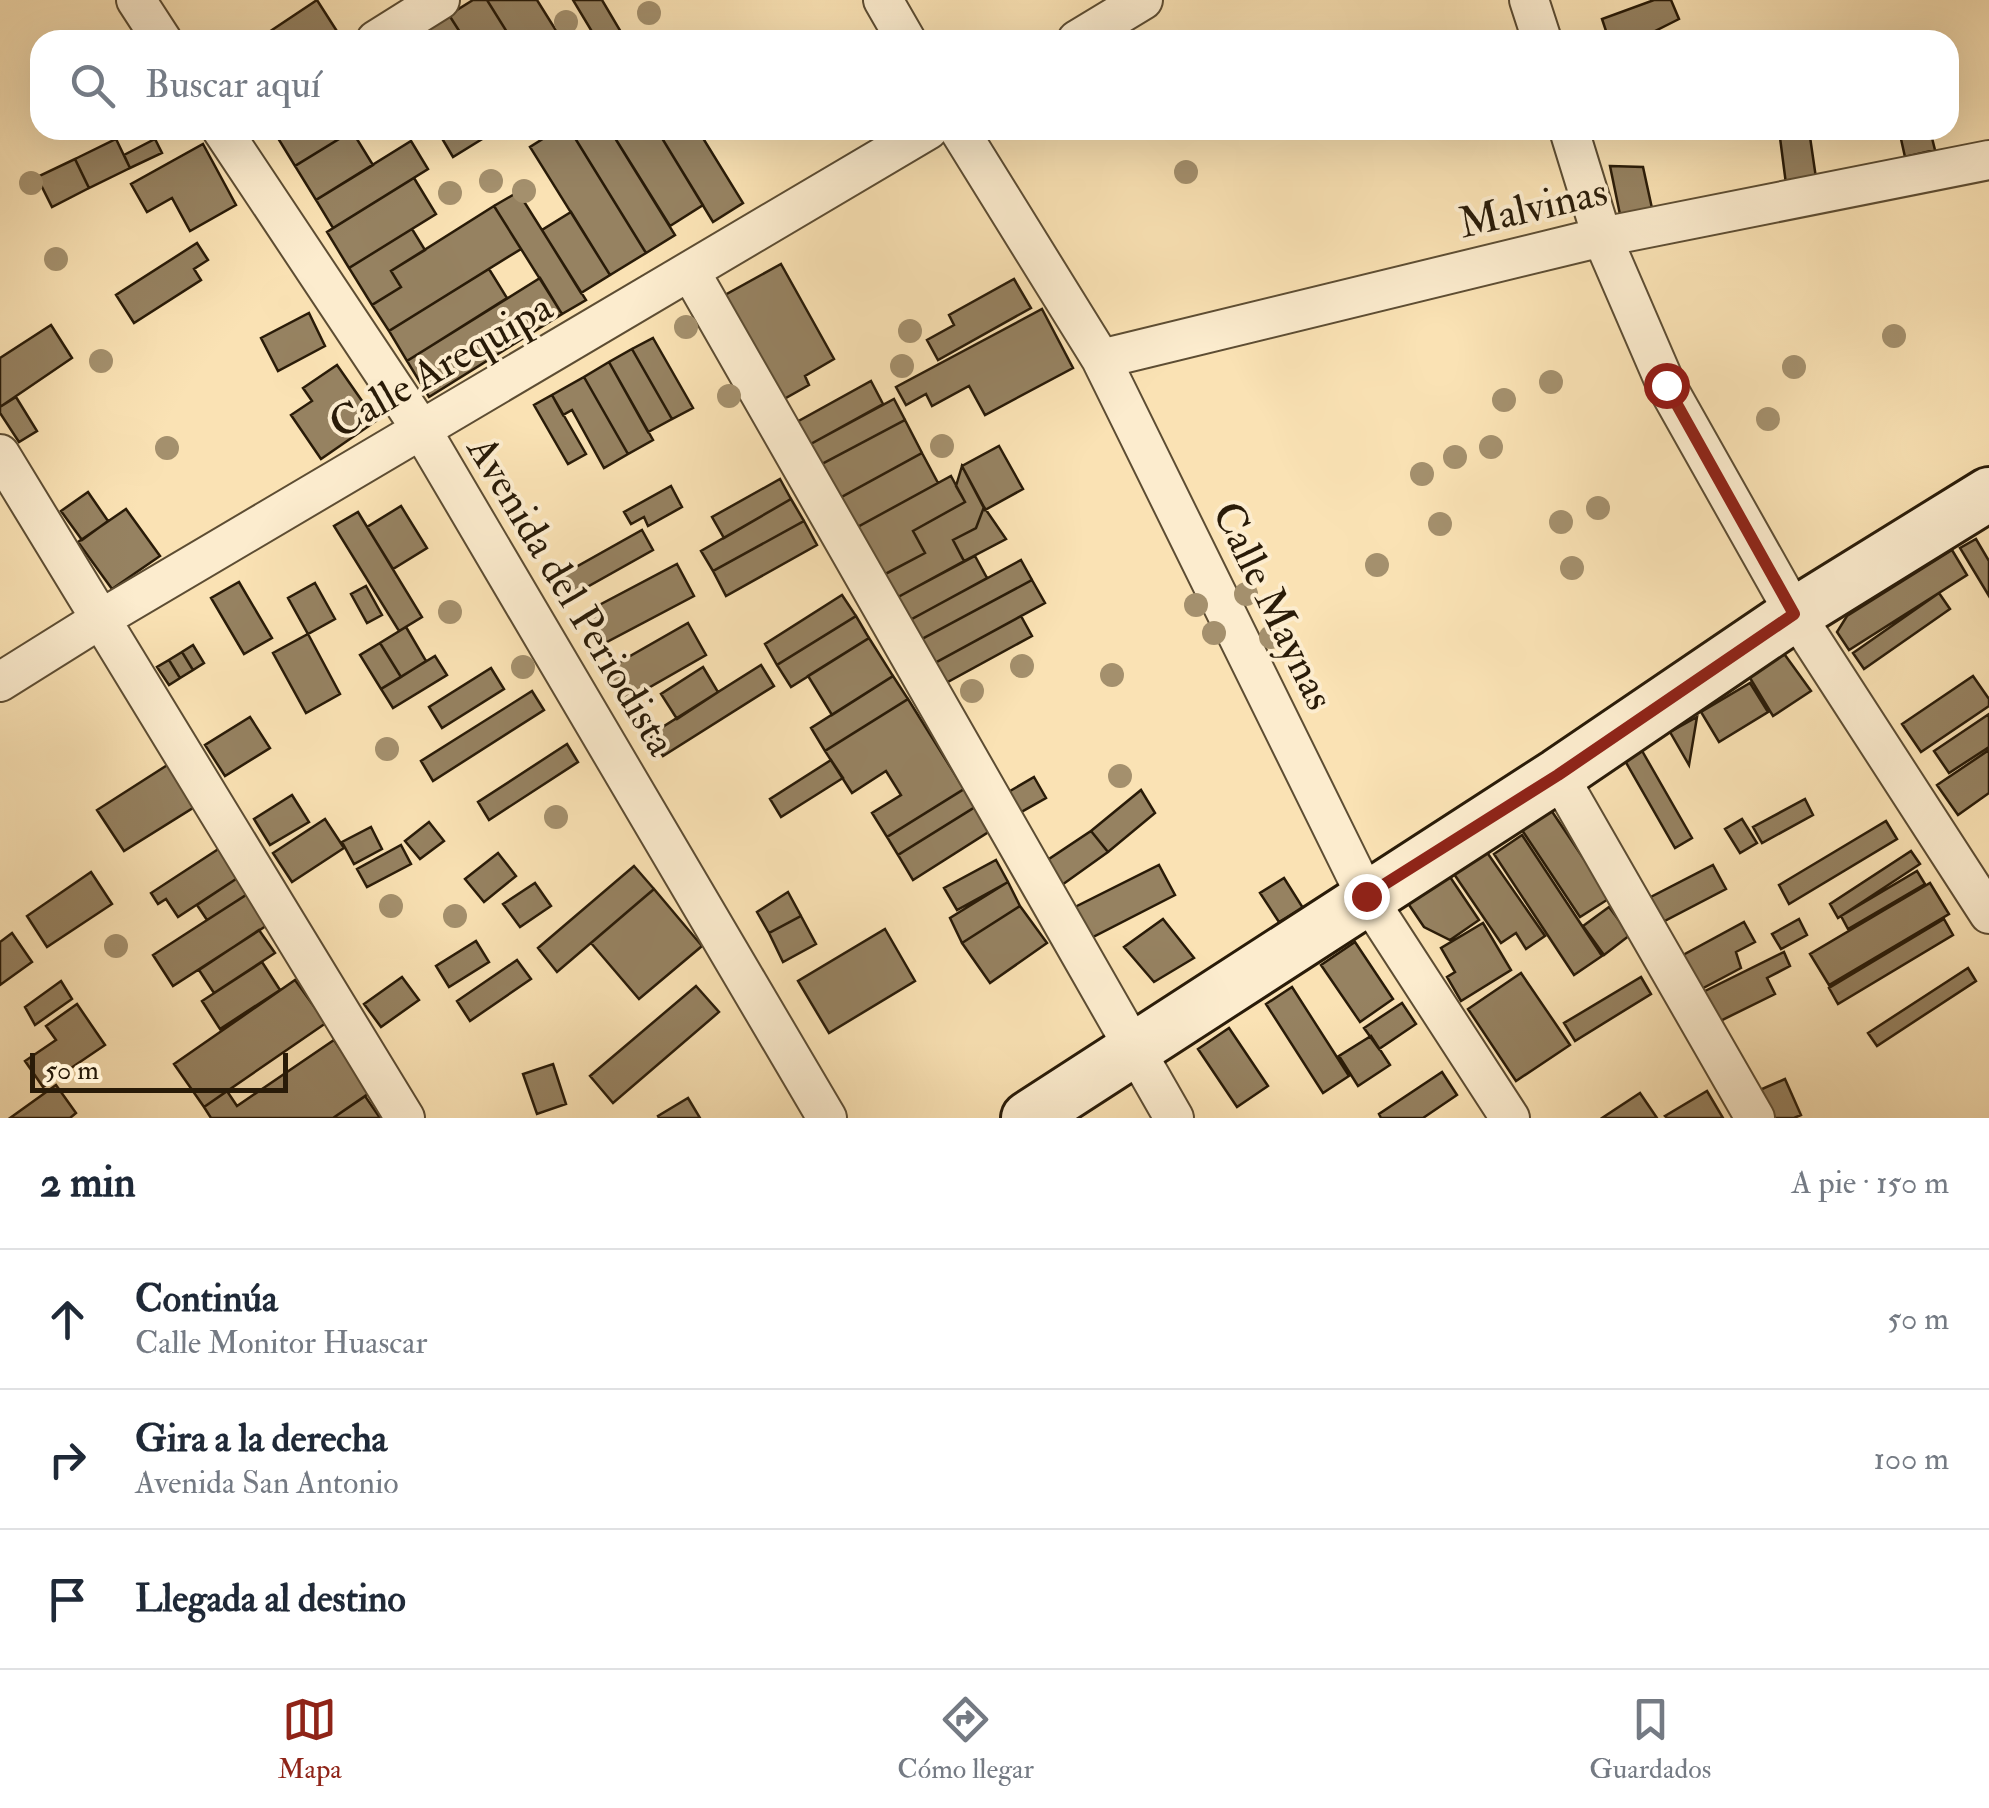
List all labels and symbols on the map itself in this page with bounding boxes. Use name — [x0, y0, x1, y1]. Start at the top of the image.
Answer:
street label: Malvinas — [1454, 166, 1612, 250]
street label: Calle Arequipa — [320, 281, 562, 451]
route start — [1644, 363, 1690, 409]
street label: Avenida del Periodista — [455, 426, 687, 766]
street label: Calle Maynas — [1200, 494, 1346, 718]
route end — [1344, 874, 1390, 920]
scale bar — [30, 1048, 288, 1092]

